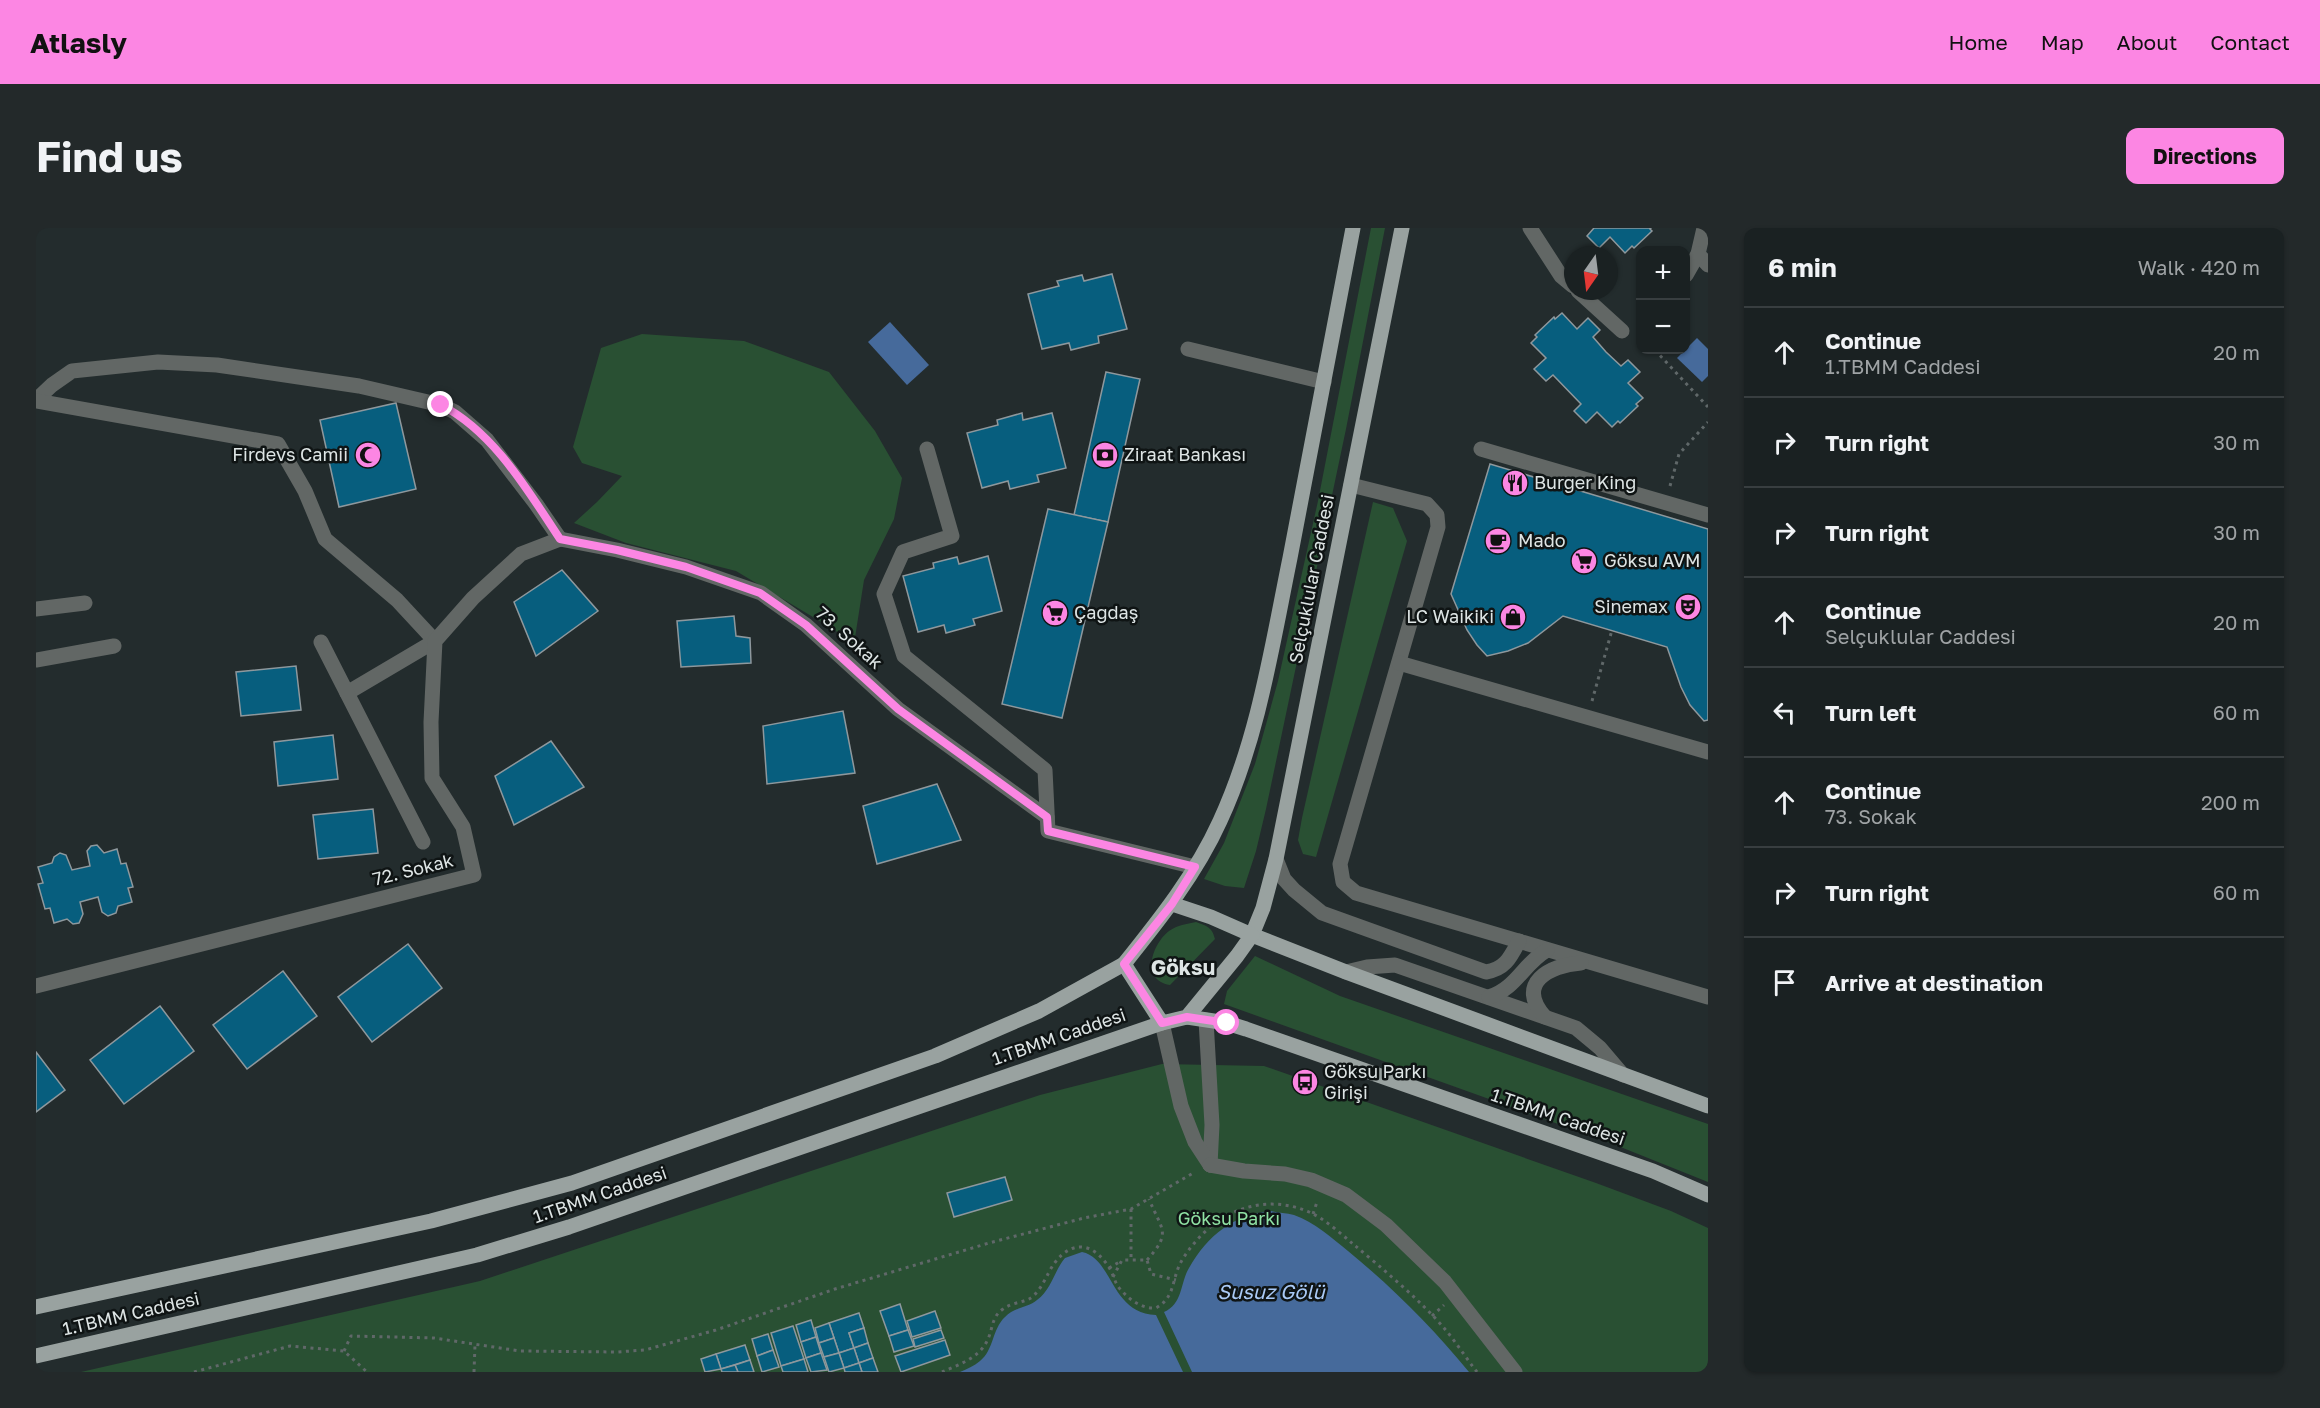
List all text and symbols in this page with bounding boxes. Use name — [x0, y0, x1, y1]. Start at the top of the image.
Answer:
text: Atlasly — [30, 26, 127, 59]
text: Home — [1948, 29, 2008, 55]
text: Map — [2041, 29, 2084, 55]
text: About — [2117, 29, 2177, 55]
text: Contact — [2210, 29, 2290, 55]
button: Directions — [2126, 128, 2284, 184]
text: Find us — [36, 131, 183, 181]
north arrow — [1564, 246, 1618, 300]
map controls — [1636, 246, 1690, 354]
button: + — [1636, 246, 1690, 300]
text: 6 min — [1768, 252, 1837, 283]
text: Walk · 420 m — [2138, 255, 2260, 279]
button: − — [1636, 300, 1690, 354]
text: Continue — [1825, 327, 1921, 354]
icon: ahead — [1768, 336, 1801, 369]
text: 20 m — [2213, 340, 2260, 364]
text: 1.TBMM Caddesi — [1825, 354, 1981, 378]
route end — [427, 391, 453, 417]
icon: right — [1768, 426, 1801, 459]
text: Turn right — [1825, 429, 1929, 456]
text: 30 m — [2213, 430, 2260, 454]
mosque icon: Firdevs Camii — [353, 440, 383, 470]
bank icon: Ziraat Bankası — [1090, 440, 1120, 470]
place label: Firdevs Camii — [232, 443, 348, 465]
place label: Ziraat Bankası — [1124, 443, 1246, 465]
restaurant icon: Burger King — [1500, 468, 1530, 498]
place label: Burger King — [1534, 471, 1636, 493]
street label: Selçuklular Caddesi — [1284, 492, 1338, 665]
icon: right — [1768, 516, 1801, 549]
text: Turn right — [1825, 519, 1929, 546]
text: 30 m — [2213, 520, 2260, 544]
cafe icon: Mado — [1483, 526, 1513, 556]
place label: Mado — [1518, 529, 1566, 551]
supermarket icon: Göksu AVM — [1569, 546, 1599, 576]
place label: Göksu AVM — [1604, 549, 1701, 571]
theatre icon: Sinemax — [1673, 592, 1703, 622]
place label: Sinemax — [1594, 595, 1668, 617]
text: Continue — [1825, 597, 1921, 624]
supermarket icon: Çağdaş — [1040, 598, 1070, 628]
street label: 73. Sokak — [812, 601, 888, 673]
place label: Çağdaş — [1074, 601, 1138, 623]
shop icon: LC Waikiki — [1498, 602, 1528, 632]
place label: LC Waikiki — [1406, 605, 1494, 627]
icon: ahead — [1768, 606, 1801, 639]
text: 20 m — [2213, 610, 2260, 634]
text: Selçuklular Caddesi — [1825, 624, 2016, 648]
icon: left — [1768, 696, 1801, 729]
text: Turn left — [1825, 699, 1916, 726]
text: 60 m — [2213, 700, 2260, 724]
text: Continue — [1825, 777, 1921, 804]
icon: ahead — [1768, 786, 1801, 819]
text: 200 m — [2201, 790, 2260, 814]
text: 73. Sokak — [1825, 804, 1917, 828]
street label: 72. Sokak — [370, 848, 455, 890]
icon: right — [1768, 876, 1801, 909]
text: Turn right — [1825, 879, 1929, 906]
text: 60 m — [2213, 880, 2260, 904]
district label: Göksu — [1151, 954, 1215, 980]
icon: arrive — [1768, 966, 1801, 999]
text: Arrive at destination — [1825, 969, 2043, 996]
street label: 1.TBMM Caddesi — [989, 1003, 1128, 1069]
route start — [1213, 1009, 1239, 1035]
place label: Göksu Parkı Girişi — [1324, 1060, 1426, 1103]
bus stop icon: Göksu Parkı Girişi — [1290, 1067, 1320, 1097]
street label: 1.TBMM Caddesi — [1489, 1083, 1628, 1149]
street label: 1.TBMM Caddesi — [530, 1161, 669, 1227]
park label: Göksu Parkı — [1178, 1207, 1280, 1229]
water label: Susuz Gölü — [1217, 1279, 1327, 1303]
street label: 1.TBMM Caddesi — [60, 1287, 201, 1339]

